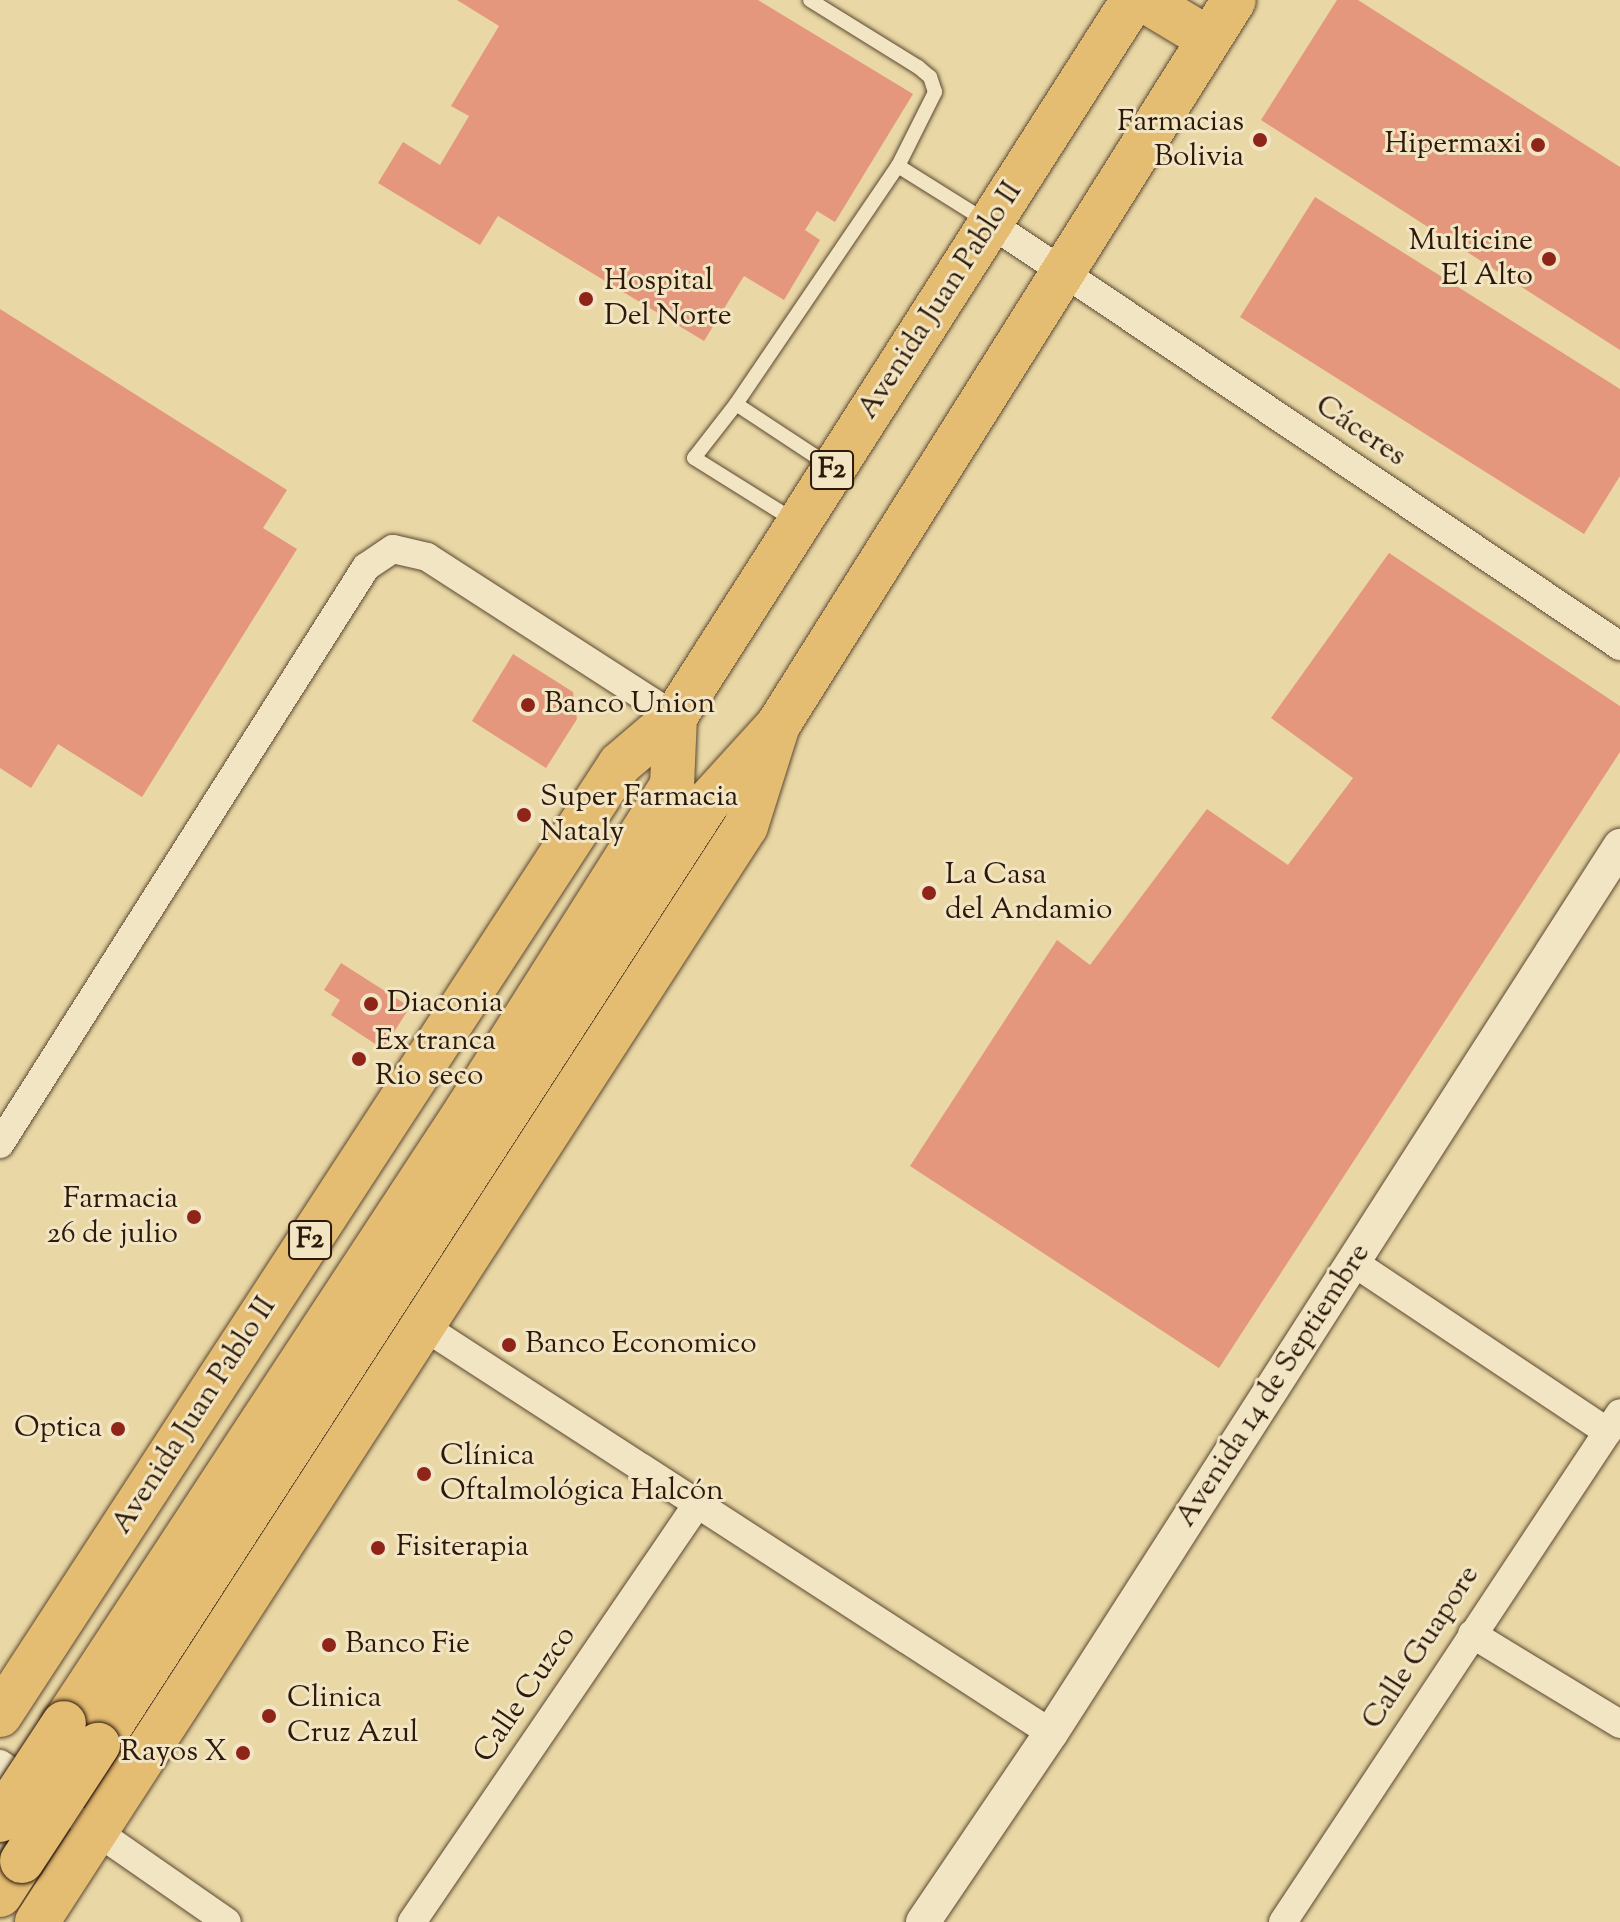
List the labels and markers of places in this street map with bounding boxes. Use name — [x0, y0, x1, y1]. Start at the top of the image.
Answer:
place label: Farmacias Bolivia — [1117, 105, 1244, 176]
place label: Hipermaxi — [1384, 127, 1522, 163]
marker: Farmacias Bolivia — [1251, 131, 1269, 149]
marker: Hipermaxi — [1529, 136, 1547, 154]
place label: Multicine El Alto — [1408, 224, 1533, 294]
marker: Multicine El Alto — [1540, 250, 1558, 268]
place label: Hospital Del Norte — [604, 264, 732, 334]
marker: Hospital Del Norte — [575, 288, 597, 310]
place label: Banco Union — [544, 687, 715, 723]
marker: Banco Union — [519, 696, 537, 714]
place label: Super Farmacia Nataly — [540, 780, 738, 850]
marker: Super Farmacia Nataly — [515, 806, 533, 824]
place label: La Casa del Andamio — [945, 858, 1112, 928]
marker: La Casa del Andamio — [920, 884, 938, 902]
place label: Diaconia — [387, 986, 503, 1022]
marker: Diaconia — [362, 995, 380, 1013]
place label: Ex tranca Rio seco — [375, 1024, 496, 1094]
marker: Ex tranca Rio seco — [350, 1050, 368, 1068]
place label: Farmacia 26 de julio — [47, 1182, 178, 1252]
marker: Farmacia 26 de julio — [185, 1208, 203, 1226]
place label: Banco Economico — [525, 1327, 757, 1363]
marker: Banco Economico — [500, 1336, 518, 1354]
place label: Optica — [14, 1411, 102, 1447]
marker: Optica — [109, 1420, 127, 1438]
place label: Clínica Oftalmológica Halcón — [440, 1439, 724, 1510]
marker: Clínica Oftalmológica Halcón — [415, 1465, 433, 1483]
place label: Fisiterapia — [396, 1530, 529, 1566]
marker: Fisiterapia — [367, 1537, 389, 1559]
place label: Banco Fie — [345, 1627, 470, 1663]
marker: Banco Fie — [320, 1636, 338, 1654]
place label: Clinica Cruz Azul — [287, 1681, 418, 1752]
marker: Clinica Cruz Azul — [258, 1705, 280, 1727]
place label: Rayos X — [121, 1735, 227, 1771]
marker: Rayos X — [234, 1744, 252, 1762]

